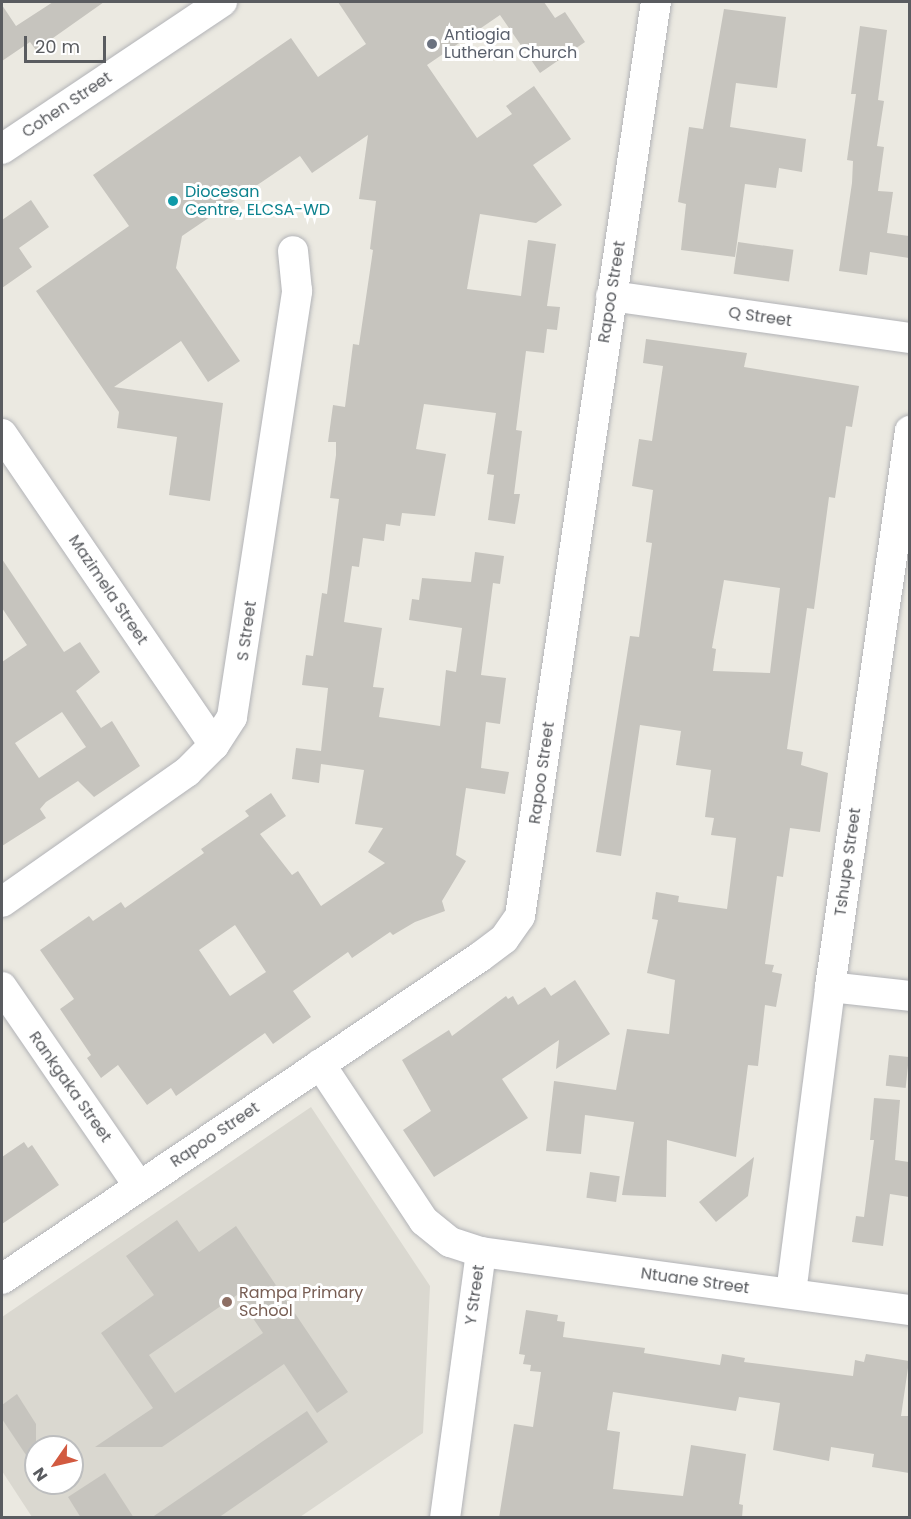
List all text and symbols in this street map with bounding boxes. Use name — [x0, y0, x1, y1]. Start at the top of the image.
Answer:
scale bar — [27, 24, 110, 62]
place label: Antiogia Lutheran Church — [444, 25, 577, 63]
text: 20 m — [35, 34, 80, 59]
marker: Antiogia Lutheran Church — [425, 37, 439, 51]
street label: Cohen Street — [18, 68, 116, 142]
place label: Diocesan Centre, ELCSA-WD — [185, 182, 330, 220]
marker: Diocesan Centre, ELCSA-WD — [166, 194, 180, 208]
street label: Rapoo Street — [594, 240, 630, 344]
street label: Q Street — [727, 303, 793, 331]
street label: Mazimela Street — [64, 532, 152, 648]
street label: S Street — [233, 600, 261, 662]
street label: Rapoo Street — [525, 721, 559, 825]
street label: Tshupe Street — [831, 807, 865, 917]
street label: Rankgaka Street — [25, 1028, 115, 1146]
street label: Rapoo Street — [167, 1098, 263, 1172]
street label: Y Street — [461, 1264, 489, 1326]
street label: Ntuane Street — [639, 1264, 751, 1298]
place label: Rampa Primary School — [239, 1283, 363, 1321]
marker: Rampa Primary School — [220, 1295, 234, 1309]
north arrow — [24, 1435, 84, 1495]
text: N — [27, 1463, 53, 1486]

